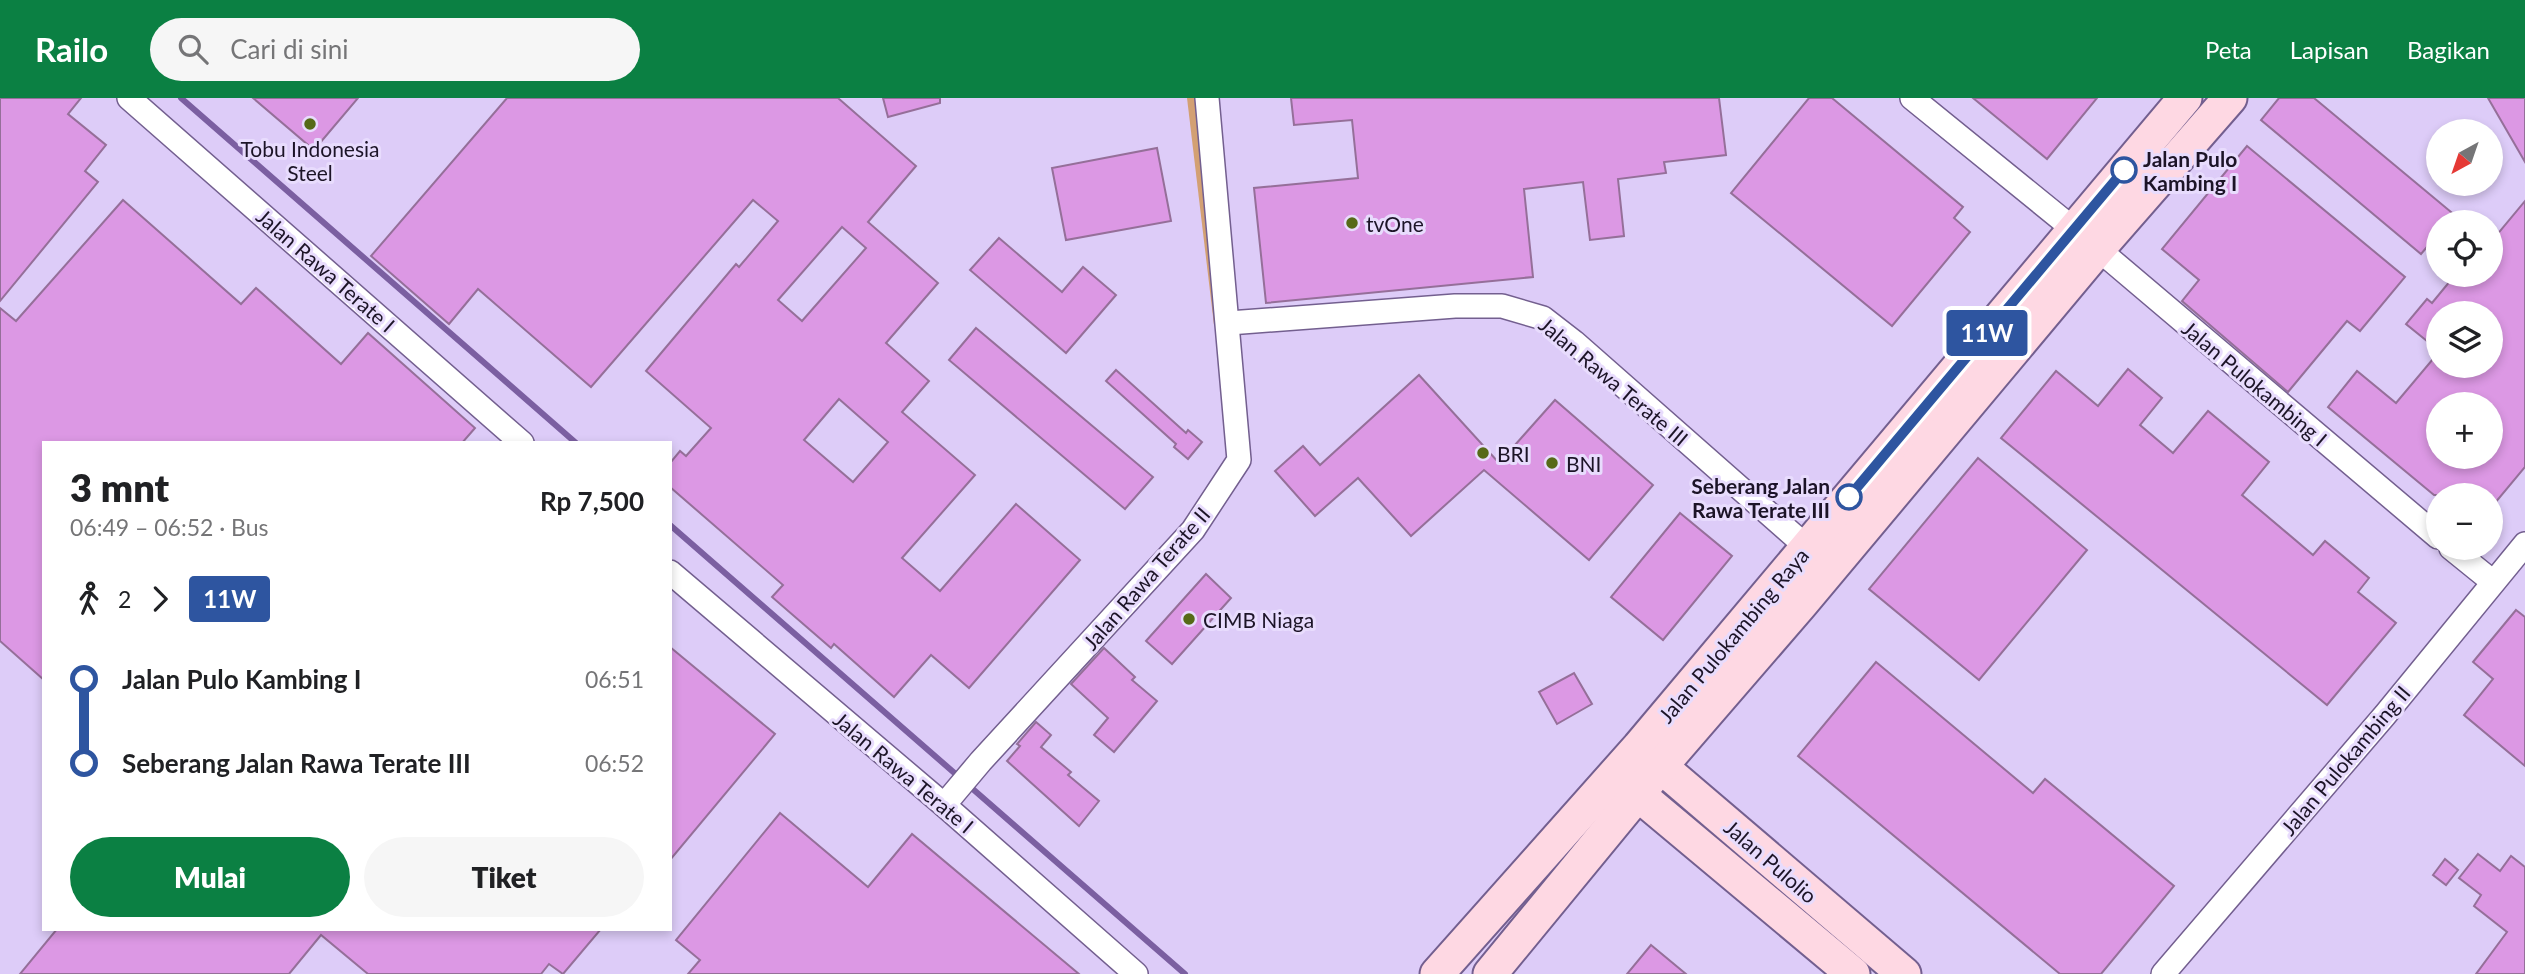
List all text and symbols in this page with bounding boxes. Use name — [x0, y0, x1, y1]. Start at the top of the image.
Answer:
search box — [150, 18, 640, 81]
text: Railo — [35, 29, 108, 69]
icon: search — [174, 30, 212, 68]
text: Cari di sini — [230, 33, 349, 65]
text: Peta — [2205, 35, 2252, 64]
text: Lapisan — [2290, 35, 2369, 64]
text: Bagikan — [2407, 35, 2490, 64]
marker: Tobu Indonesia Steel — [302, 116, 318, 132]
north arrow — [2426, 119, 2502, 196]
map controls — [2426, 119, 2503, 560]
place label: Tobu Indonesia Steel — [240, 136, 380, 185]
place label: Jalan Pulo Kambing I — [2143, 146, 2237, 195]
marker: Jalan Pulo Kambing I — [2111, 157, 2137, 183]
street label: Jalan Rawa Terate I — [252, 203, 400, 337]
button: locate — [2426, 210, 2503, 287]
place label: tvOne — [1366, 211, 1424, 236]
marker: tvOne — [1344, 215, 1360, 231]
button: layers — [2426, 301, 2503, 378]
line badge: 11W — [1947, 310, 2027, 356]
street label: Jalan Rawa Terate III — [1534, 311, 1694, 451]
street label: Jalan Pulokambing I — [2177, 315, 2333, 451]
text: 11W — [1960, 318, 2014, 347]
button: + — [2426, 392, 2503, 469]
place label: BRI — [1497, 441, 1530, 466]
marker: BRI — [1475, 445, 1491, 461]
place label: BNI — [1566, 451, 1602, 476]
marker: BNI — [1544, 455, 1560, 471]
text: 3 mnt — [70, 464, 169, 510]
place label: Seberang Jalan Rawa Terate III — [1691, 473, 1830, 522]
button: − — [2426, 483, 2503, 560]
marker: Seberang Jalan Rawa Terate III — [1836, 484, 1862, 510]
text: Rp 7,500 — [540, 485, 644, 517]
street label: Jalan Rawa Terate II — [1077, 502, 1215, 654]
text: 06:49 – 06:52 · Bus — [70, 513, 269, 541]
street label: Jalan Pulokambing Raya — [1653, 543, 1813, 727]
icon: walk — [70, 580, 108, 618]
icon: forward — [141, 580, 179, 618]
text: 11W — [203, 584, 256, 613]
text: 2 — [118, 585, 131, 613]
place label: CIMB Niaga — [1203, 607, 1314, 632]
marker: CIMB Niaga — [1181, 611, 1197, 627]
text: Jalan Pulo Kambing I — [122, 663, 362, 695]
text: 06:51 — [585, 665, 644, 693]
street label: Jalan Pulokambing II — [2275, 680, 2415, 840]
street label: Jalan Rawa Terate I — [829, 706, 979, 838]
text: Seberang Jalan Rawa Terate III — [122, 747, 471, 779]
text: 06:52 — [585, 749, 644, 777]
street label: Jalan Pulolio — [1720, 814, 1822, 908]
button: Mulai — [70, 837, 350, 917]
button: Tiket — [364, 837, 644, 917]

